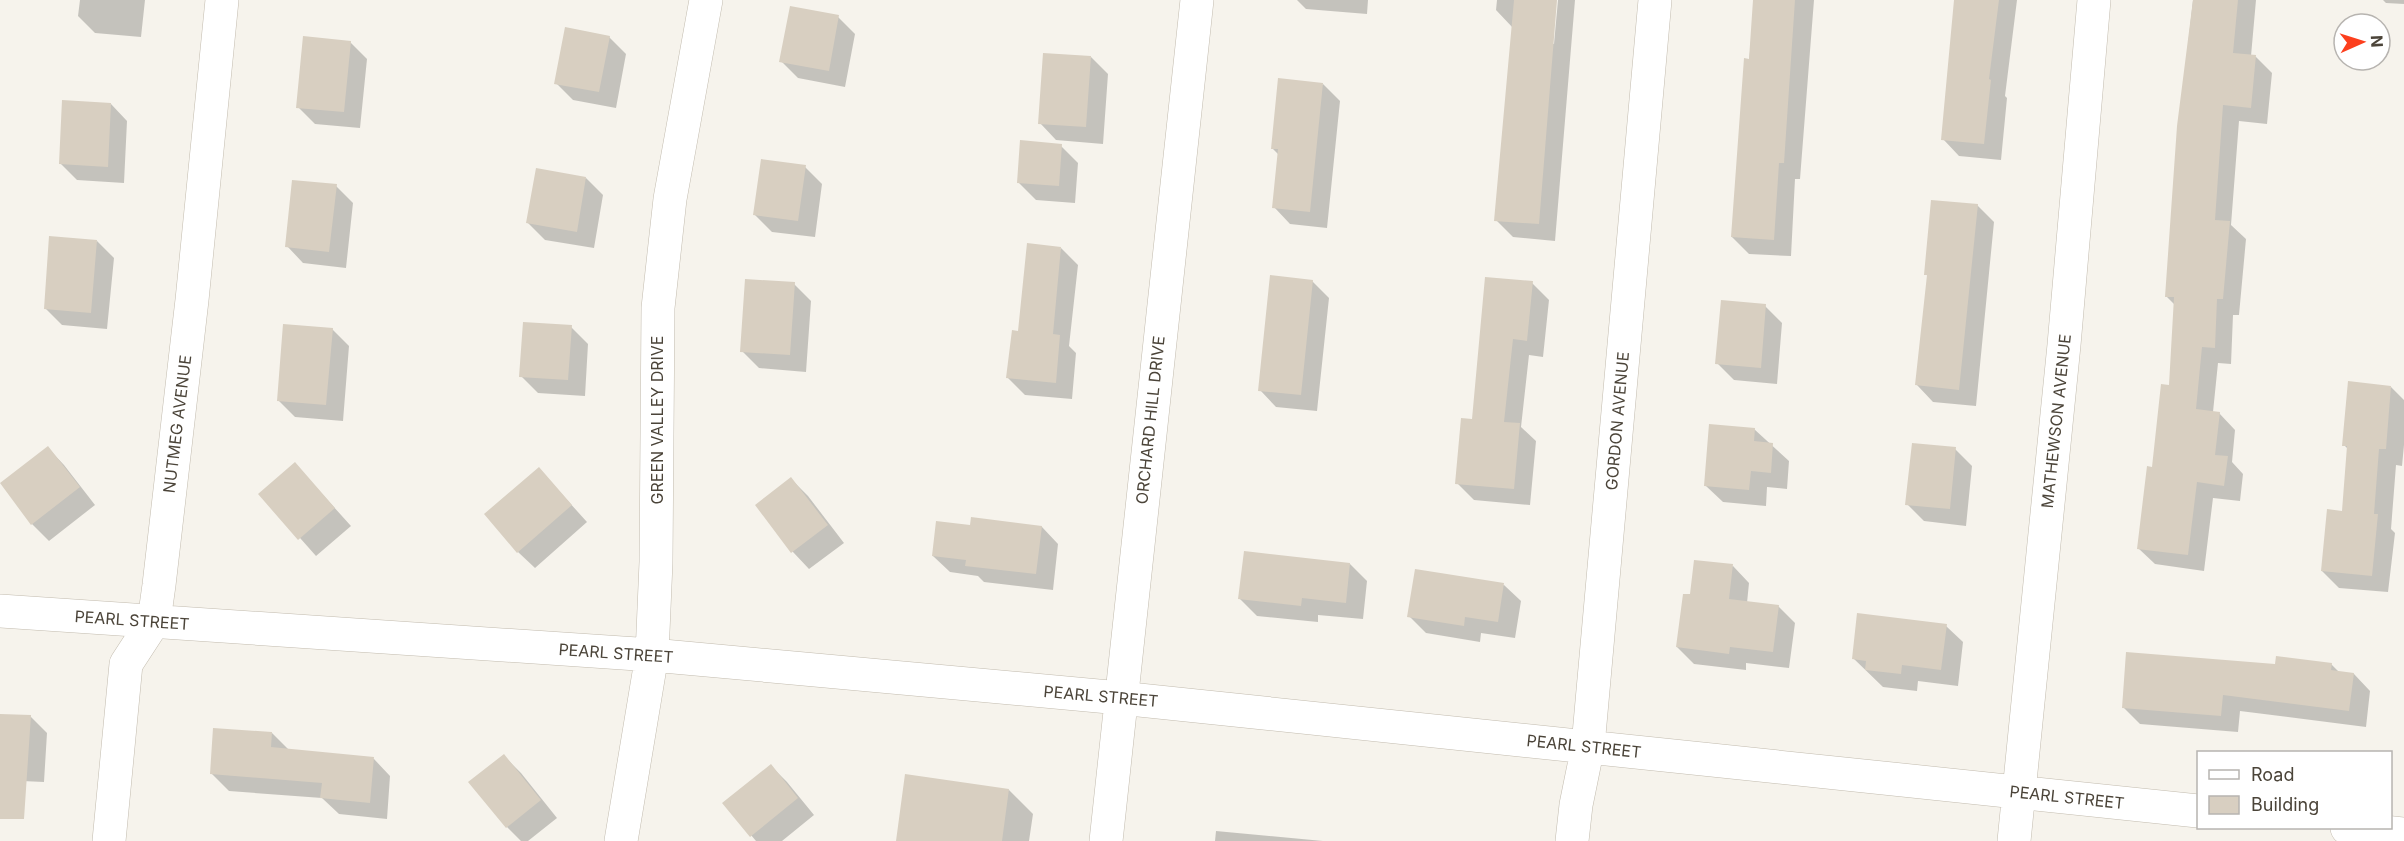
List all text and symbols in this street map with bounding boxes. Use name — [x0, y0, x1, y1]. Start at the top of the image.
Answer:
north arrow — [2332, 12, 2392, 72]
text: N — [2367, 35, 2387, 48]
street label: MATHEWSON AVENUE — [2037, 333, 2075, 509]
street label: ORCHARD HILL DRIVE — [1131, 335, 1169, 505]
street label: GREEN VALLEY DRIVE — [647, 336, 667, 504]
street label: GORDON AVENUE — [1601, 351, 1633, 491]
street label: NUTMEG AVENUE — [159, 354, 195, 494]
street label: PEARL STREET — [74, 606, 190, 634]
street label: PEARL STREET — [558, 639, 674, 667]
street label: PEARL STREET — [1043, 681, 1159, 711]
street label: PEARL STREET — [1526, 730, 1642, 762]
legend — [2197, 751, 2392, 829]
text: Road — [2251, 764, 2294, 785]
street label: PEARL STREET — [2009, 781, 2125, 813]
text: Building — [2251, 794, 2319, 815]

